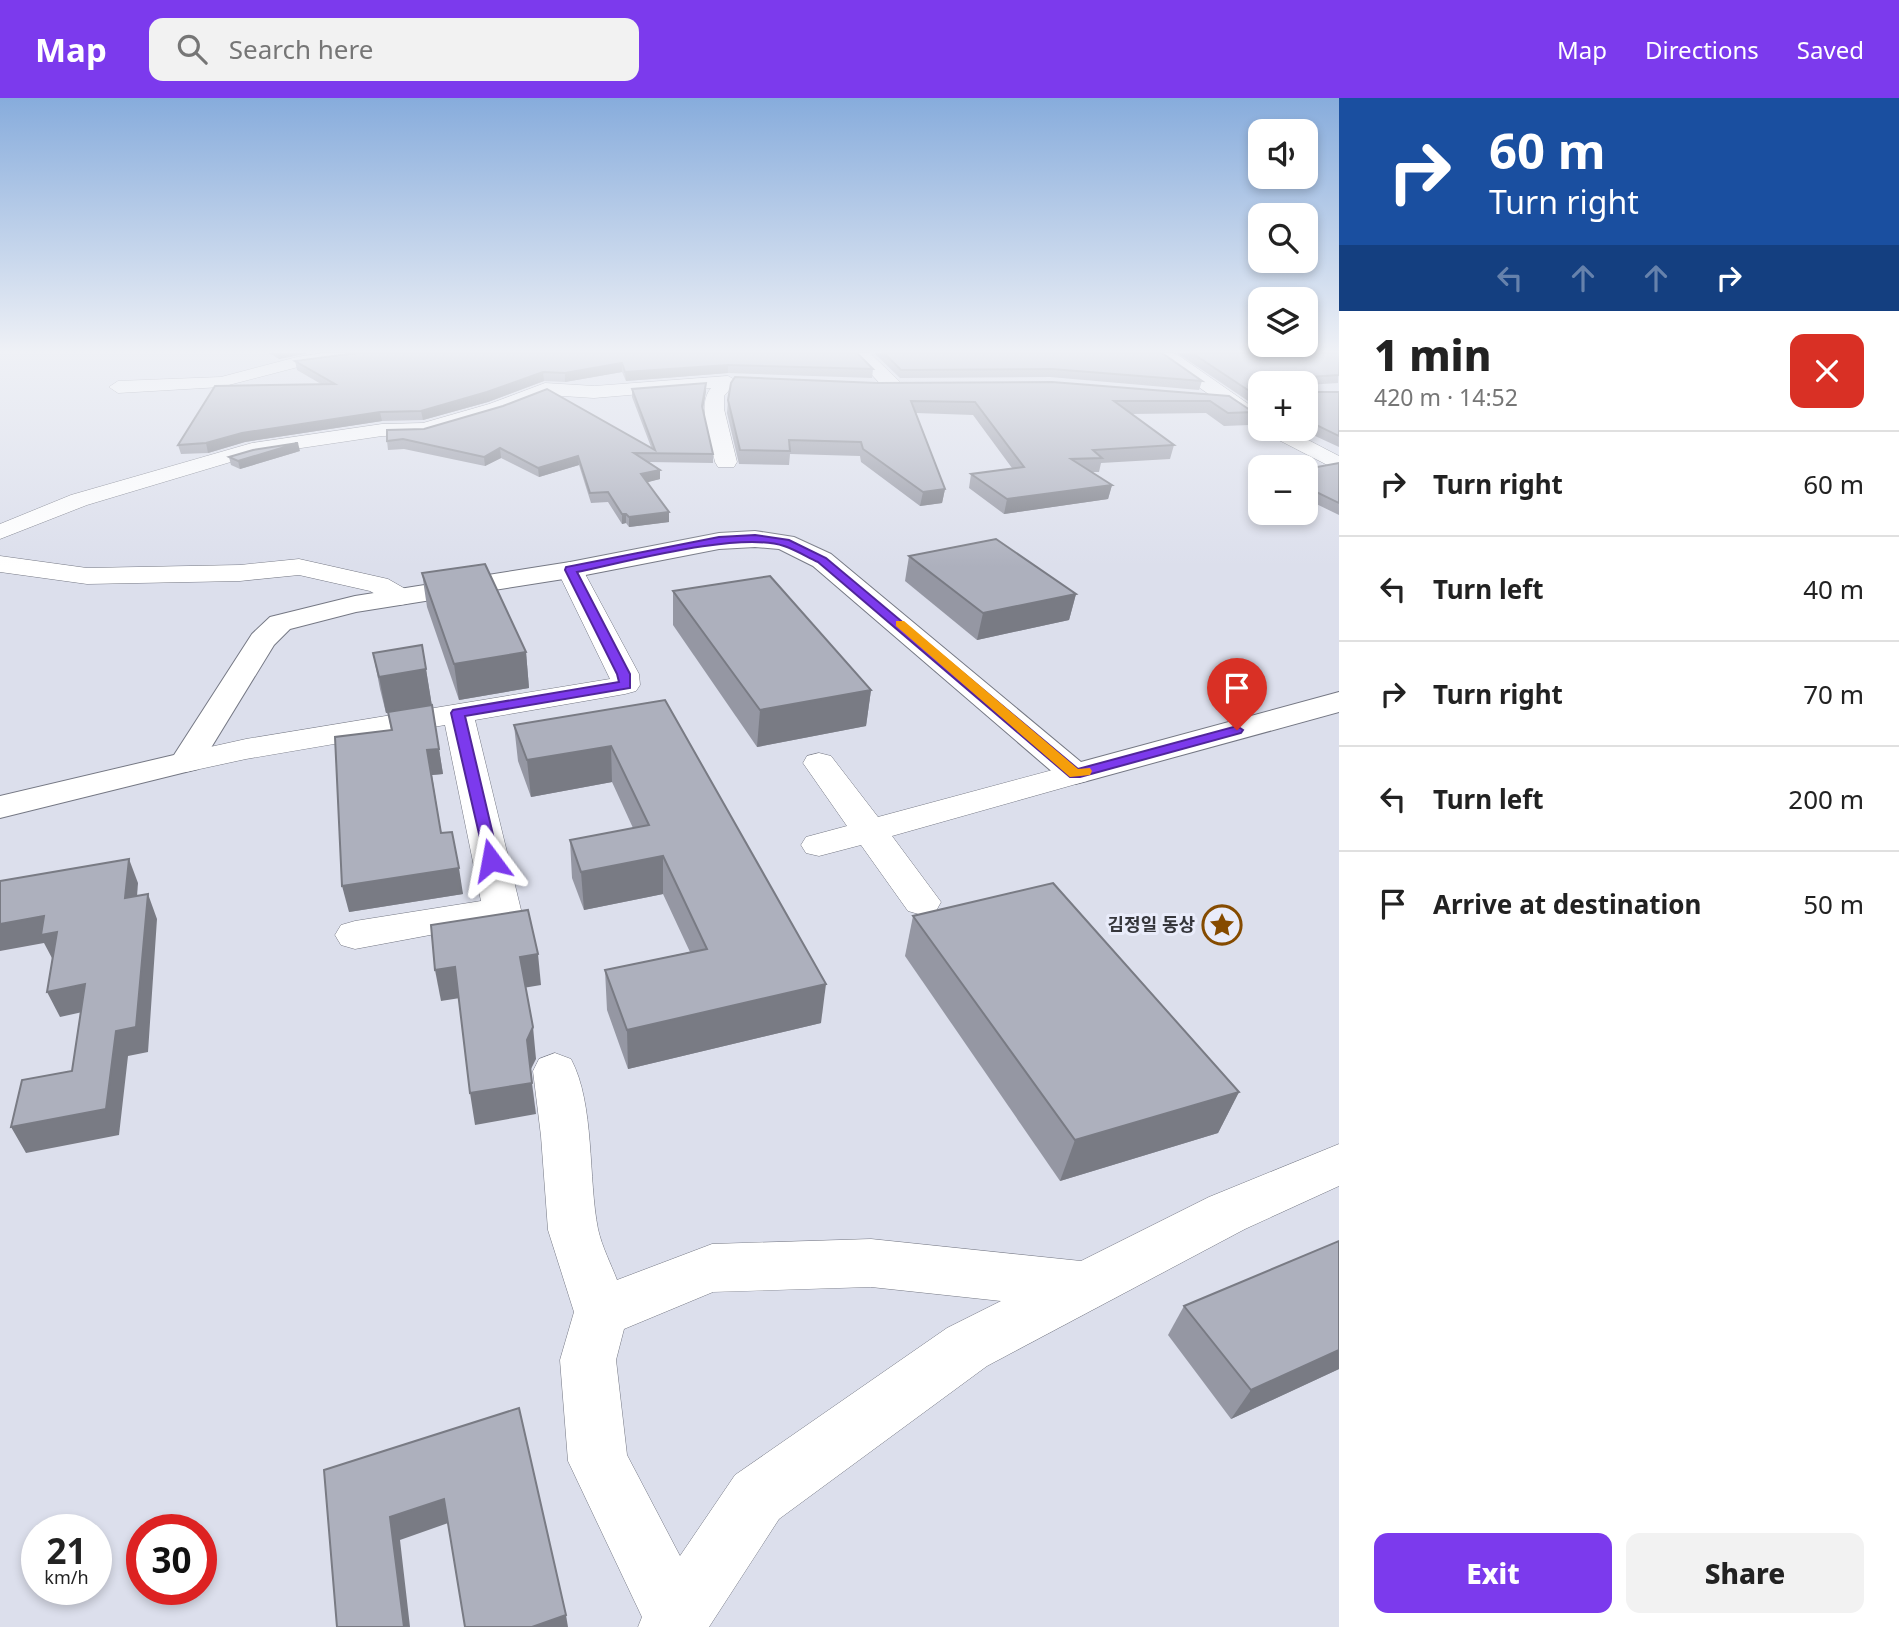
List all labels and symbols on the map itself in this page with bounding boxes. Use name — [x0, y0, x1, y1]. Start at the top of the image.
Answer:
pin — [1207, 658, 1267, 730]
position arrow — [454, 823, 528, 897]
place icon: 김정일 동상 — [1201, 904, 1243, 946]
place label: 김정일 동상 — [1108, 912, 1195, 936]
speed limit sign: 30 — [126, 1514, 217, 1605]

